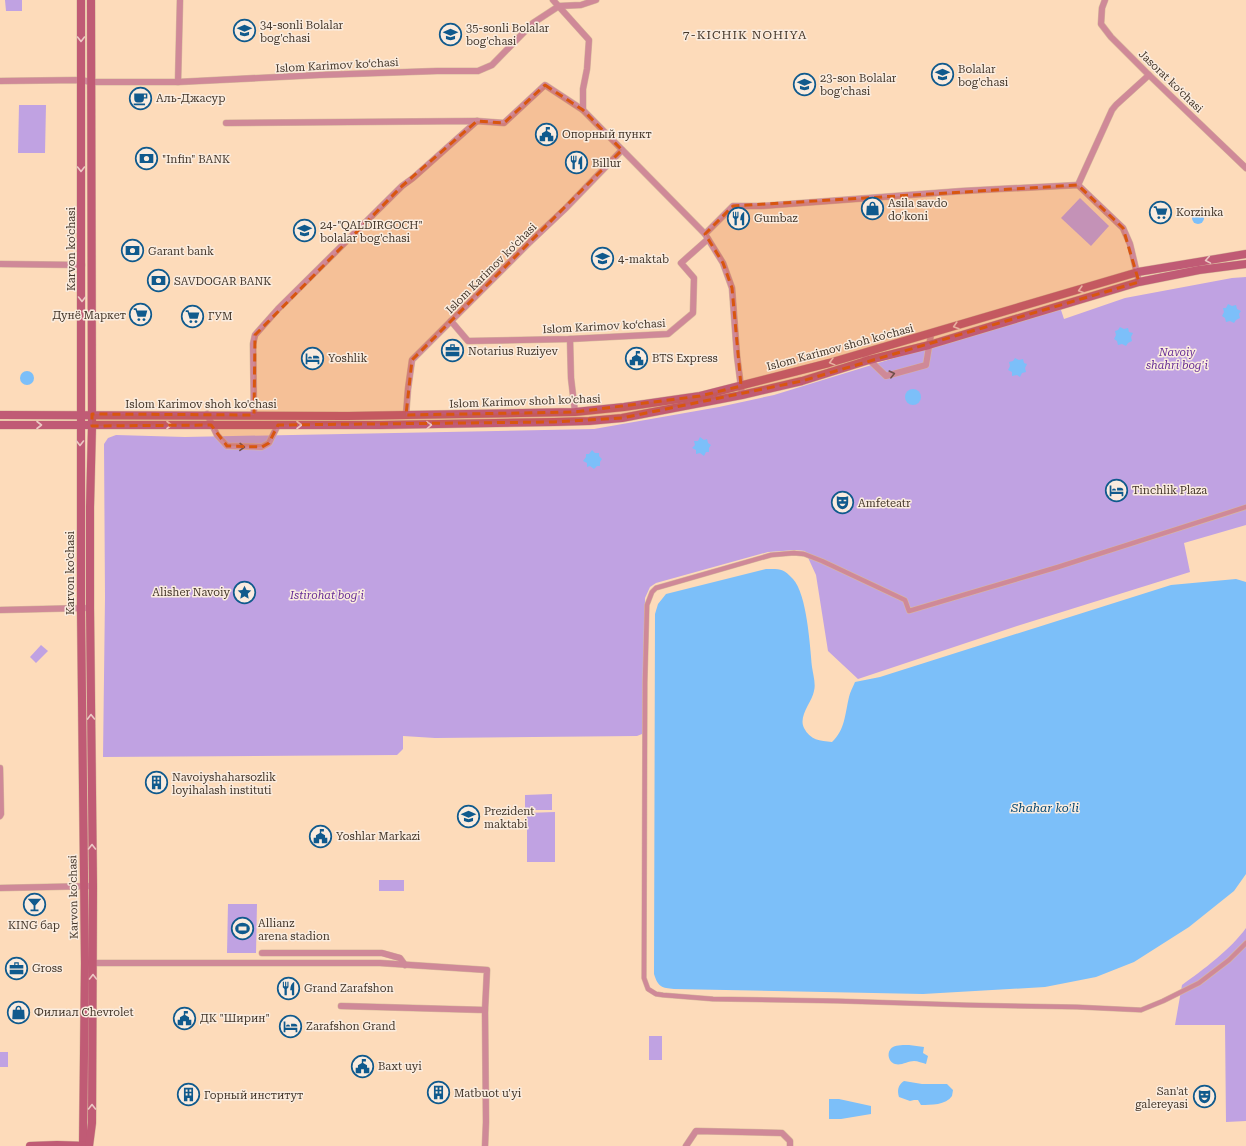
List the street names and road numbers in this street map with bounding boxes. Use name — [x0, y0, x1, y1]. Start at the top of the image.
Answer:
street label: Jasorat ko‘chasi — [1136, 47, 1206, 116]
street label: Islom Karimov ko‘chasi — [275, 56, 399, 75]
street label: Karvon ko'chasi — [65, 206, 78, 291]
street label: Islom Karimov ko'chasi — [443, 220, 540, 316]
street label: Islom Karimov ko‘chasi — [542, 317, 666, 336]
street label: Islom Karimov shoh ko'chasi — [765, 321, 915, 373]
street label: Islom Karimov shoh ko'chasi — [449, 392, 601, 411]
street label: Islom Karimov shoh ko'chasi — [125, 398, 277, 411]
street label: Karvon ko'chasi — [64, 530, 77, 615]
street label: Karvon ko'chasi — [66, 854, 81, 939]

